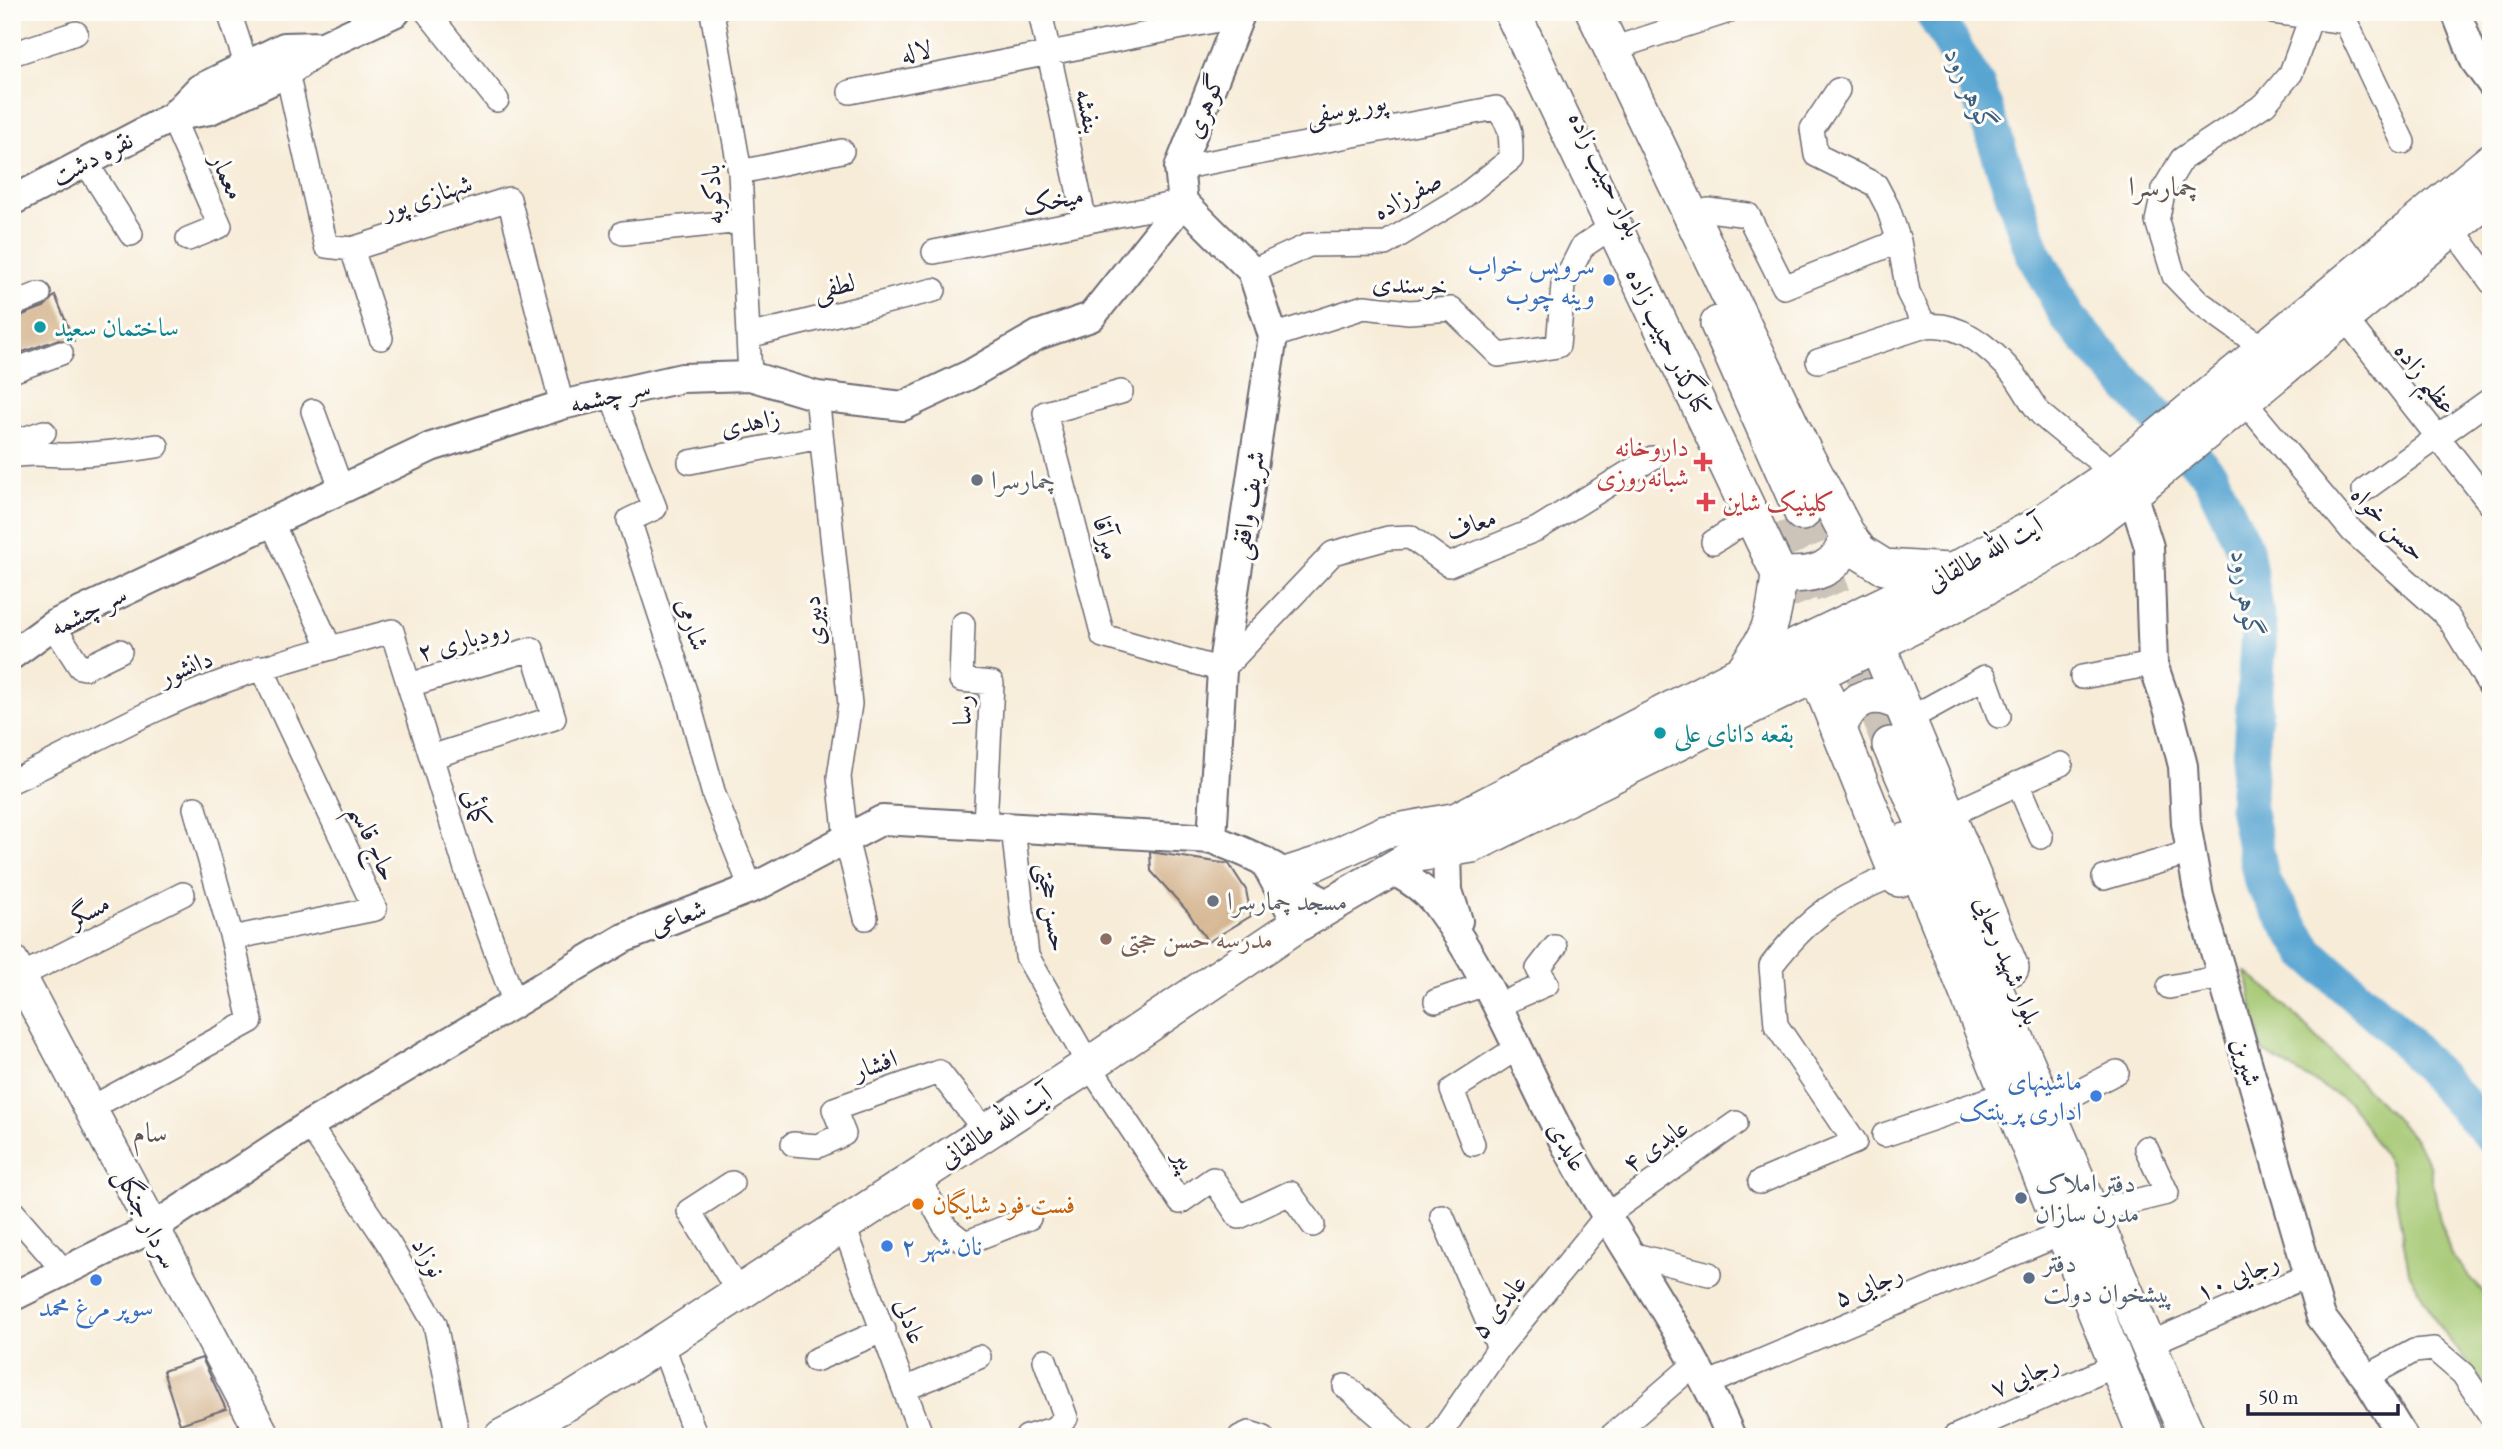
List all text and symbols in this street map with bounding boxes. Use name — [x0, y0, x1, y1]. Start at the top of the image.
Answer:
street label: لاله — [898, 31, 934, 71]
water label: گوهر رود — [1936, 41, 2008, 139]
street label: گوهری — [1176, 69, 1232, 143]
street label: پور یوسفی — [1303, 83, 1391, 134]
street label: بنفشه — [1068, 85, 1110, 137]
street label: بلوار حبیب زاده — [1561, 105, 1651, 243]
street label: نقره دشت — [45, 122, 139, 194]
street label: معمار — [201, 144, 253, 205]
street label: صفرزاده — [1366, 162, 1448, 228]
street label: بادکوبه — [693, 164, 731, 226]
street label: شهنازی پور — [375, 165, 477, 229]
district label: چمارسرا — [2128, 168, 2198, 205]
street label: میخک — [1019, 177, 1087, 223]
place label: سرویس خواب وینه چوب — [1468, 248, 1595, 312]
street label: کنارگذر حبیب زاده — [1618, 261, 1721, 422]
street label: لطفی — [809, 264, 859, 310]
street label: خرسندی — [1371, 265, 1449, 303]
marker: سرویس خواب وینه چوب — [1601, 272, 1617, 288]
place label: ساختمان سعید — [54, 310, 179, 344]
marker: ساختمان سعید — [32, 319, 48, 335]
street label: عظیم زاده — [2380, 335, 2465, 427]
street label: سر چشمه — [566, 369, 654, 421]
street label: زاهدی — [717, 400, 783, 444]
place label: داروخانه شبانه‌روزی — [1596, 430, 1689, 494]
street label: شریف واقفی — [1222, 448, 1274, 562]
marker: داروخانه شبانه‌روزی — [1695, 454, 1711, 470]
place label: چمارسرا — [991, 463, 1055, 497]
marker: چمارسرا — [969, 472, 985, 488]
street label: حسن خواه — [2343, 478, 2434, 569]
place label: کلینیک شاین — [1722, 485, 1835, 519]
marker: کلینیک شاین — [1696, 492, 1716, 512]
street label: معاف — [1441, 500, 1501, 548]
street label: آیت الله طالقانی — [1918, 503, 2051, 599]
street label: میرآقا — [1085, 513, 1129, 563]
water label: گوهر رود — [2223, 547, 2273, 643]
street label: سر چشمه — [44, 576, 132, 644]
street label: شارمی — [669, 593, 717, 655]
street label: دبیری — [793, 594, 833, 648]
street label: رودباری ۲ — [413, 611, 513, 669]
street label: دانشور — [151, 641, 218, 694]
street label: رسا — [944, 694, 980, 726]
place label: بقعه دانای علی — [1674, 716, 1794, 752]
marker: بقعه دانای علی — [1652, 725, 1668, 741]
street label: کمائی — [455, 784, 499, 832]
street label: حاج قاسم — [333, 798, 407, 890]
street label: حسن حجتی — [1027, 860, 1077, 955]
place label: مسجد چمارسرا — [1227, 884, 1347, 918]
street label: مسگر — [60, 885, 115, 936]
street label: بلوار شهید رجایی — [1967, 890, 2049, 1030]
street label: شعاعی — [645, 891, 711, 943]
marker: مسجد چمارسرا — [1205, 893, 1221, 909]
place label: مدرسه حسن حجتی — [1120, 922, 1273, 958]
marker: مدرسه حسن حجتی — [1098, 931, 1114, 947]
street label: شیرین — [2224, 1033, 2270, 1091]
street label: افشار — [846, 1041, 902, 1088]
place label: ماشینهای اداری پرینتک — [1959, 1064, 2082, 1128]
street label: آیت الله طالقانی — [930, 1073, 1060, 1175]
marker: ماشینهای اداری پرینتک — [2088, 1088, 2104, 1104]
street label: عابدی ۴ — [1615, 1110, 1695, 1180]
district label: سام — [133, 1114, 167, 1157]
street label: عابدی — [1540, 1115, 1596, 1177]
street label: پیر — [1162, 1139, 1205, 1178]
street label: سردار جنگل — [106, 1162, 187, 1275]
place label: دفتر املاک مدرن سازان — [2035, 1166, 2139, 1230]
place label: فست فود شایگان — [932, 1187, 1075, 1221]
marker: دفتر املاک مدرن سازان — [2013, 1190, 2029, 1206]
marker: فست فود شایگان — [910, 1196, 926, 1212]
place label: نان شهر ۲ — [901, 1229, 982, 1263]
street label: نوزاد — [404, 1230, 454, 1284]
marker: نان شهر ۲ — [879, 1238, 895, 1254]
street label: رجایی ۱۰ — [2190, 1243, 2284, 1309]
place label: دفتر پیشخوان دولت — [2040, 1246, 2172, 1311]
street label: رجایی ۵ — [1828, 1255, 1908, 1315]
street label: عابدی ۵ — [1462, 1267, 1534, 1345]
marker: دفتر پیشخوان دولت — [2021, 1270, 2037, 1286]
marker: سوپر مرغ محمد — [88, 1272, 104, 1288]
place label: سوپر مرغ محمد — [38, 1290, 154, 1329]
street label: عادلی — [887, 1293, 935, 1349]
street label: رجایی ۷ — [1984, 1345, 2064, 1405]
scale bar — [2248, 1372, 2398, 1416]
text: 50 m — [2258, 1383, 2299, 1410]

